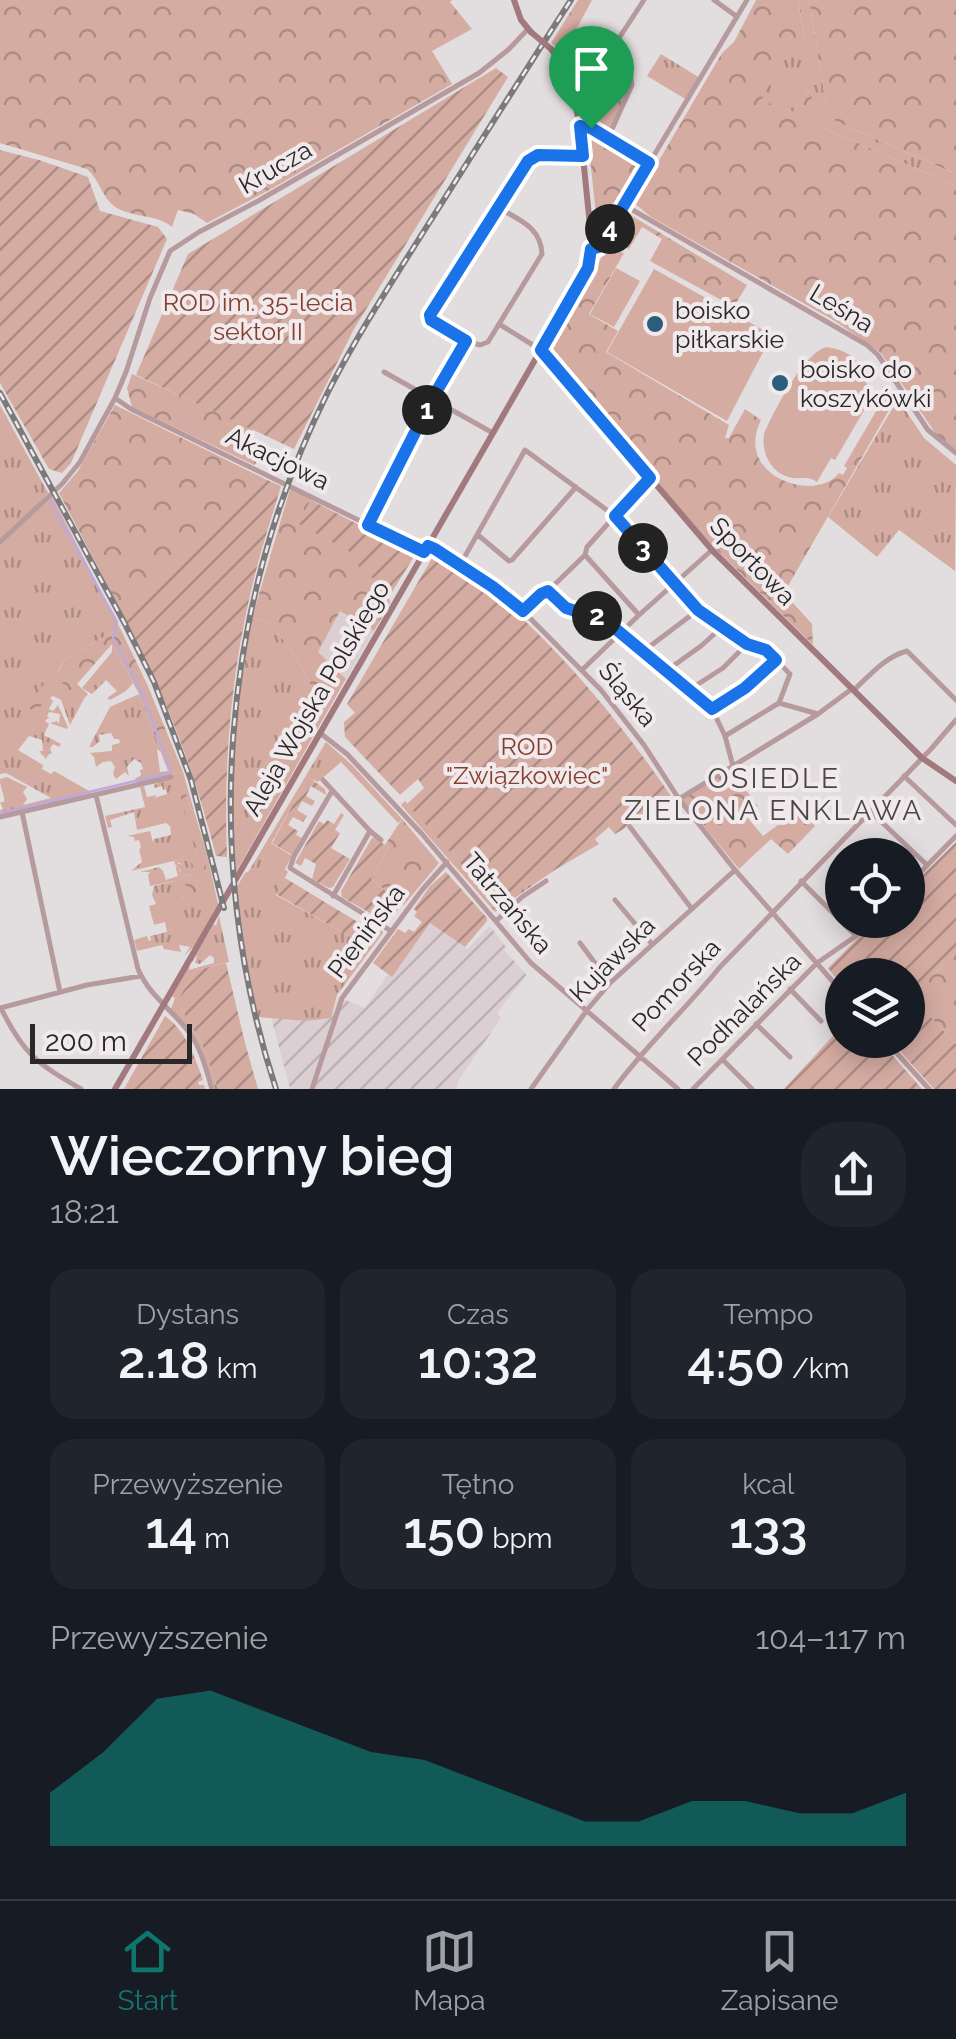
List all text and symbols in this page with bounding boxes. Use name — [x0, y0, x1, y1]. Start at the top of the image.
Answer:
pin — [549, 26, 634, 129]
icon: arrive — [564, 41, 619, 96]
street label: Krucza — [233, 134, 317, 200]
pin: 4 — [585, 204, 635, 254]
text: 4 — [602, 212, 618, 245]
street label: Leśna — [805, 277, 879, 339]
park label: ROD im. 35-lecia sektor II — [163, 287, 353, 346]
place label: boisko piłkarskie — [675, 295, 784, 354]
marker: boisko piłkarskie — [644, 313, 666, 335]
place label: boisko do koszykówki — [800, 354, 931, 413]
marker: boisko do koszykówki — [769, 372, 791, 394]
pin: 1 — [402, 385, 452, 435]
text: 1 — [420, 393, 434, 426]
street label: Akacjowa — [221, 420, 335, 496]
street label: Sportowa — [704, 511, 802, 611]
pin: 3 — [618, 523, 668, 573]
text: 3 — [635, 531, 651, 564]
street label: Aleja Wojska Polskiego — [236, 575, 396, 821]
pin: 2 — [572, 591, 622, 641]
text: 2 — [589, 599, 605, 632]
street label: Śląska — [593, 656, 663, 732]
park label: ROD "Związkowiec" — [446, 731, 608, 790]
district label: OSIEDLE ZIELONA ENKLAWA — [624, 762, 924, 827]
map controls — [825, 838, 925, 1058]
button: locate — [825, 838, 925, 938]
street label: Tatrzańska — [457, 846, 559, 960]
street label: Pienińska — [321, 878, 411, 984]
street label: Kujawska — [563, 910, 661, 1008]
street label: Pomorska — [626, 932, 726, 1038]
street label: Podhalańska — [681, 946, 807, 1072]
button: layers — [825, 958, 925, 1058]
scale bar — [30, 1019, 192, 1064]
text: 200 m — [45, 1025, 127, 1058]
button: share — [801, 1122, 906, 1227]
text: Wieczorny bieg — [50, 1123, 455, 1188]
text: 18:21 — [50, 1193, 119, 1230]
text: Dystans — [136, 1298, 239, 1331]
text: Czas — [447, 1298, 509, 1331]
text: Tempo — [723, 1298, 813, 1331]
text: 2.18 — [118, 1331, 210, 1390]
text: 10:32 — [418, 1331, 538, 1390]
text: 4:50 — [687, 1331, 785, 1390]
text: km — [210, 1352, 257, 1385]
text: /km — [785, 1352, 849, 1385]
text: Przewyższenie — [92, 1468, 283, 1501]
text: Tętno — [442, 1468, 514, 1501]
text: kcal — [742, 1468, 795, 1501]
text: 14 — [145, 1501, 197, 1560]
text: 150 — [403, 1501, 485, 1560]
text: 133 — [729, 1501, 808, 1560]
text: m — [197, 1522, 230, 1555]
text: bpm — [485, 1522, 553, 1555]
text: Przewyższenie — [50, 1619, 268, 1656]
text: 104–117 m — [755, 1619, 906, 1656]
tab: Start — [118, 1924, 178, 2017]
tab: Mapa — [413, 1924, 486, 2017]
tab: Zapisane — [721, 1924, 838, 2017]

